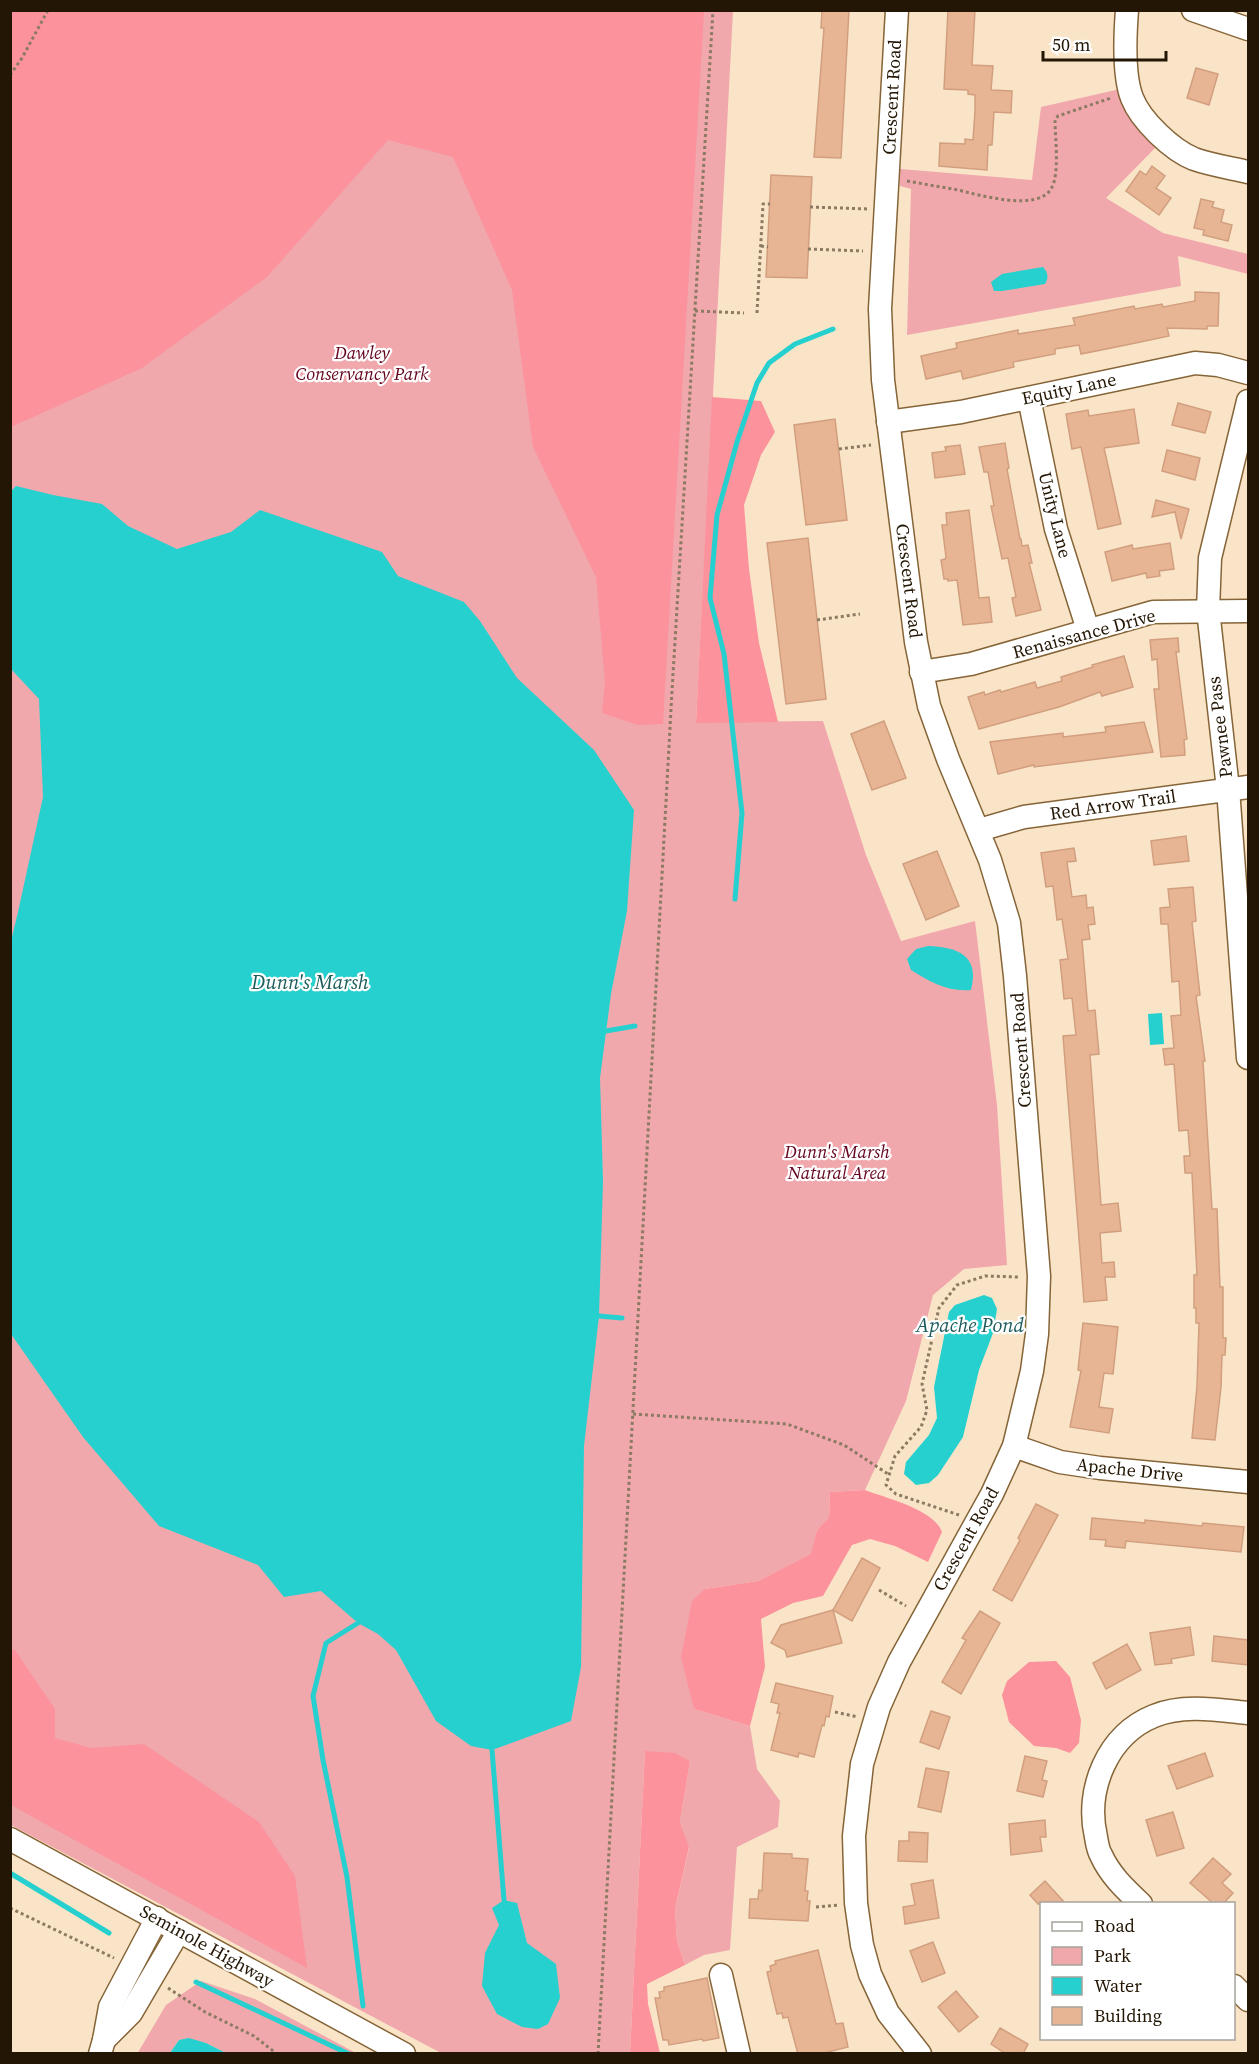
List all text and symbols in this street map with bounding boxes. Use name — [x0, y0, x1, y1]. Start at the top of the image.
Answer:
scale bar — [1043, 24, 1166, 62]
text: 50 m — [1052, 32, 1090, 57]
street label: Crescent Road — [876, 39, 907, 155]
park label: Dawley Conservancy Park — [295, 340, 429, 386]
street label: Equity Lane — [1019, 366, 1118, 411]
street label: Unity Lane — [1033, 469, 1078, 561]
street label: Crescent Road — [890, 522, 929, 640]
street label: Renaissance Drive — [1009, 602, 1158, 665]
street label: Pawnee Pass — [1201, 675, 1238, 779]
street label: Red Arrow Trail — [1048, 783, 1178, 826]
water label: Dunn's Marsh — [250, 968, 369, 996]
street label: Crescent Road — [1004, 992, 1037, 1108]
park label: Dunn's Marsh Natural Area — [783, 1139, 890, 1185]
water label: Apache Pond — [915, 1311, 1024, 1339]
street label: Apache Drive — [1075, 1451, 1185, 1488]
street label: Crescent Road — [927, 1482, 1004, 1595]
street label: Seminole Highway — [136, 1898, 280, 1993]
legend — [1040, 1902, 1235, 2040]
text: Road — [1094, 1913, 1135, 1938]
text: Park — [1094, 1943, 1131, 1968]
text: Water — [1094, 1973, 1142, 1998]
text: Building — [1094, 2003, 1162, 2028]

